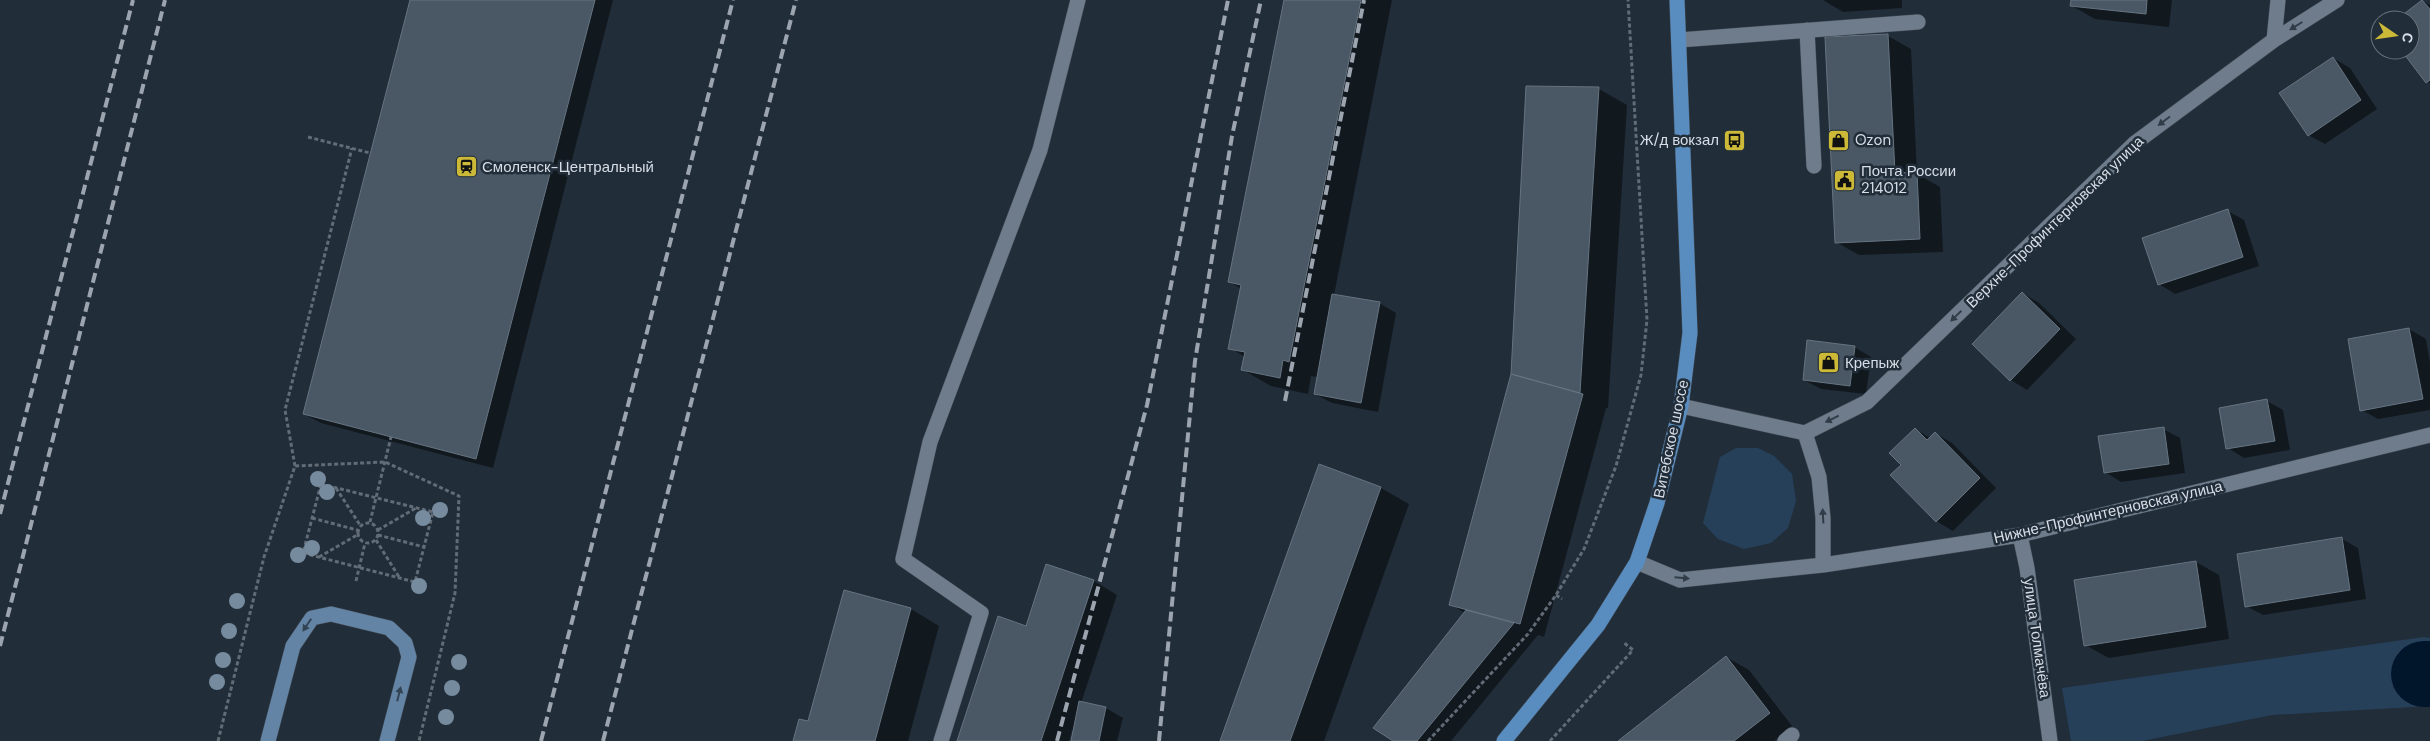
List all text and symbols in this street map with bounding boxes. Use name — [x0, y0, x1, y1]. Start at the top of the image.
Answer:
north arrow — [2370, 10, 2420, 60]
one-way arrow — [2289, 21, 2302, 31]
text: С — [2398, 31, 2418, 45]
one-way arrow — [2158, 116, 2171, 127]
bus stop icon: Ж/д вокзал — [1723, 128, 1747, 152]
shop icon: Ozon — [1827, 128, 1851, 152]
place label: Ж/д вокзал — [1640, 130, 1719, 150]
place label: Ozon — [1855, 130, 1891, 150]
street label: Верхне-Профинтерновская улица — [1962, 131, 2148, 312]
station icon: Смоленск-Центральный — [454, 155, 478, 179]
place label: Смоленск-Центральный — [482, 157, 654, 177]
place label: Почта России 214012 — [1861, 161, 1956, 198]
public building icon: Почта России 214012 — [1833, 168, 1857, 192]
one-way arrow — [1950, 310, 1962, 322]
shop icon: Крепыж — [1817, 351, 1841, 375]
place label: Крепыж — [1845, 353, 1899, 373]
street label: Витебское шоссе — [1649, 378, 1693, 500]
one-way arrow — [1825, 415, 1840, 423]
street label: Нижне-Профинтерновская улица — [1992, 476, 2225, 548]
one-way arrow — [1818, 508, 1826, 524]
one-way arrow — [1675, 574, 1691, 582]
street label: улица Толмачёва — [2019, 577, 2055, 700]
one-way arrow — [302, 619, 312, 632]
one-way arrow — [396, 686, 404, 701]

